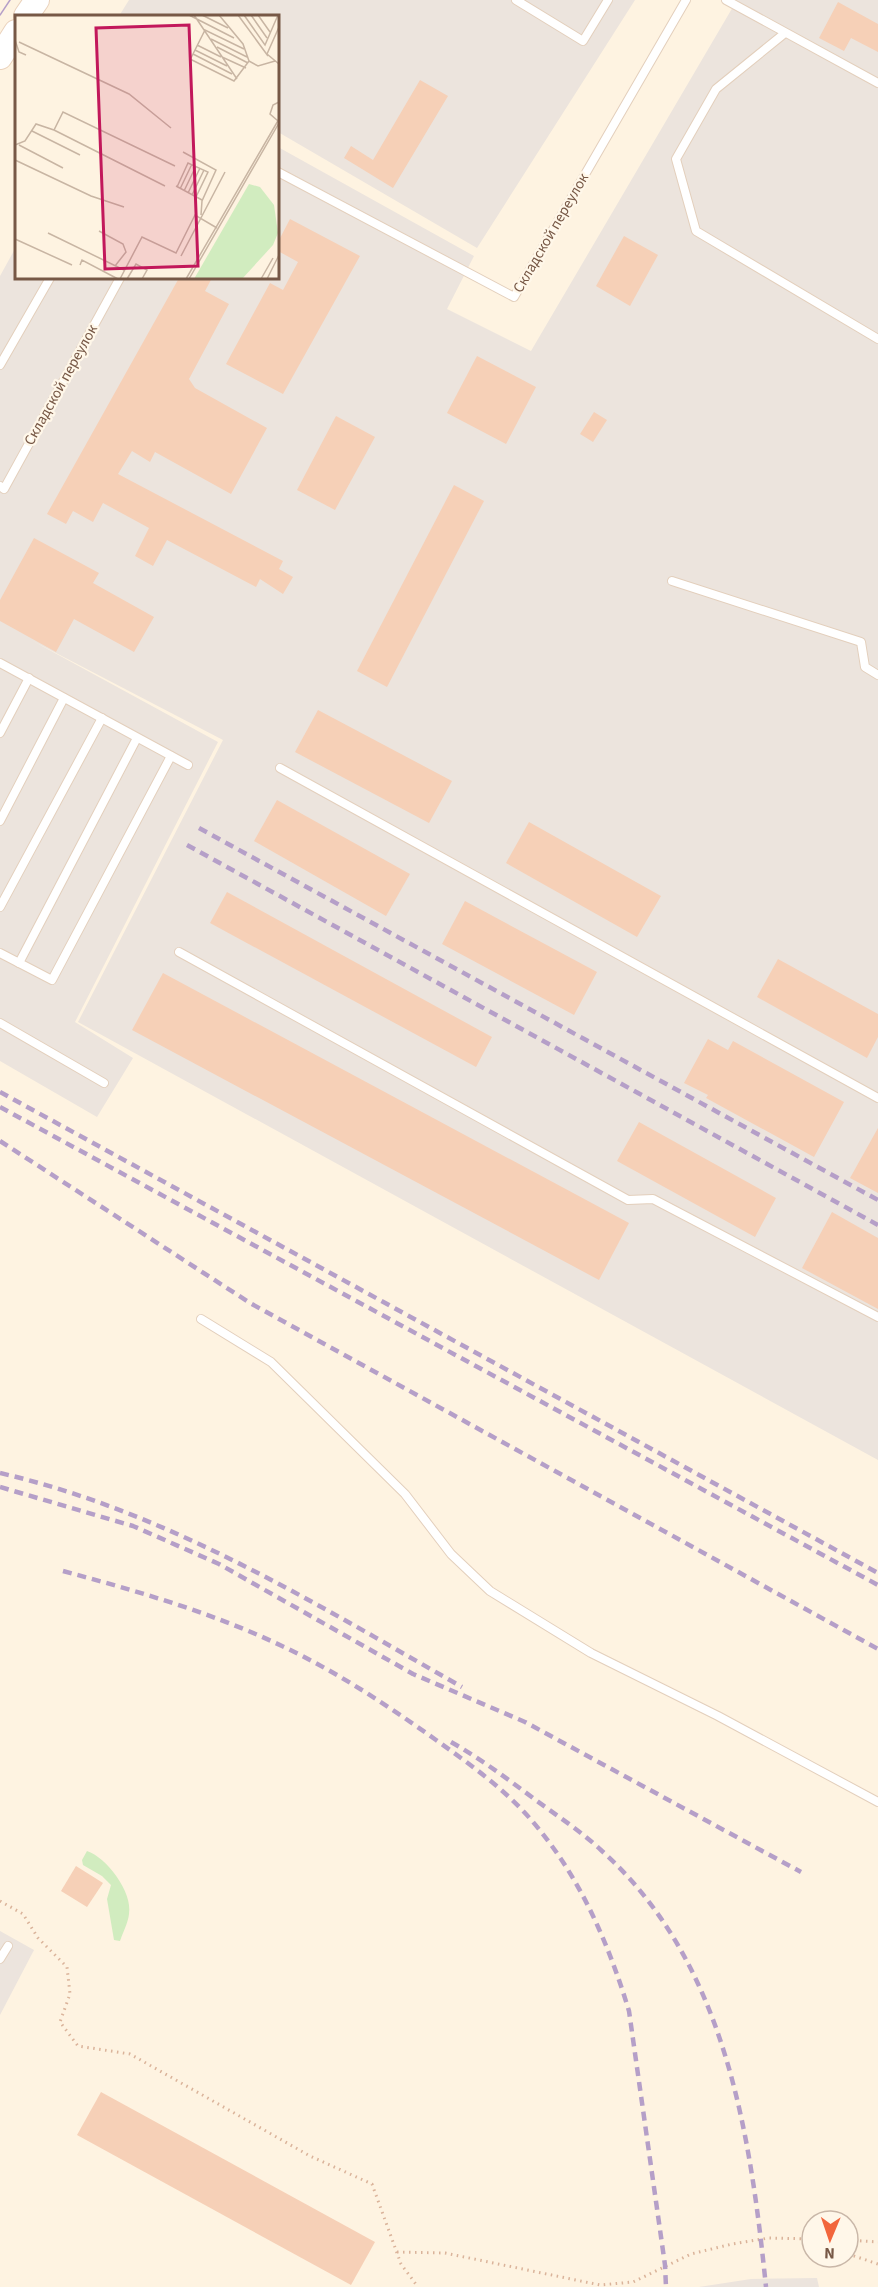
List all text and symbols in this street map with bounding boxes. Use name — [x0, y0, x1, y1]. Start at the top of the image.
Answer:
inset map — [15, 15, 279, 279]
street label: Складской переулок — [508, 169, 594, 297]
street label: Складской переулок — [19, 320, 103, 449]
north arrow — [800, 2209, 860, 2269]
text: N — [824, 2242, 835, 2264]

